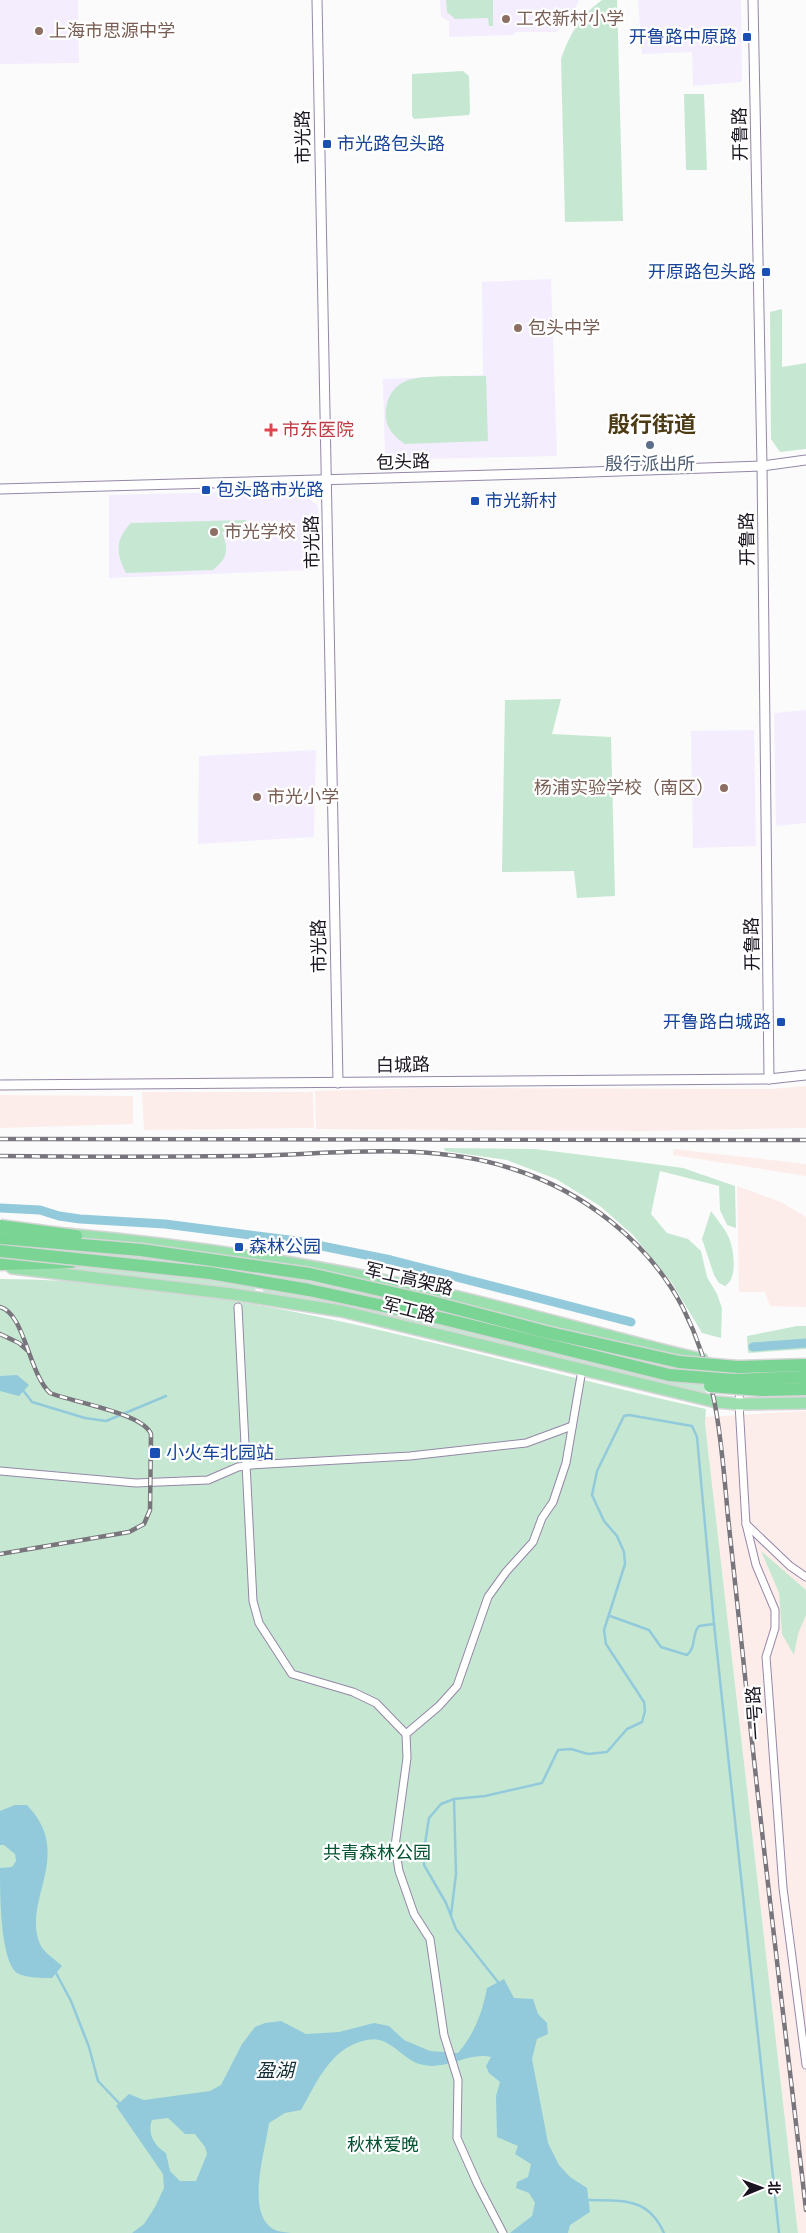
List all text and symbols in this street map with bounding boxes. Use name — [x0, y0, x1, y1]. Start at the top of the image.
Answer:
place label: 工农新村小学 — [516, 7, 624, 29]
marker: 工农新村小学 — [500, 13, 512, 25]
place label: 上海市思源中学 — [49, 19, 175, 41]
marker: 上海市思源中学 — [33, 25, 45, 37]
place label: 开鲁路中原路 — [629, 25, 737, 47]
marker: 开鲁路中原路 — [741, 31, 753, 43]
street label: 开鲁路 — [728, 107, 750, 161]
street label: 市光路 — [291, 110, 313, 164]
place label: 市光路包头路 — [337, 132, 445, 154]
marker: 市光路包头路 — [321, 138, 333, 150]
place label: 开原路包头路 — [648, 260, 756, 282]
marker: 开原路包头路 — [760, 266, 772, 278]
place label: 包头中学 — [528, 316, 600, 338]
marker: 包头中学 — [512, 322, 524, 334]
district label: 殷行街道 — [608, 410, 696, 437]
place label: 市东医院 — [282, 418, 354, 440]
marker: 市东医院 — [264, 423, 278, 437]
marker: 殷行派出所 — [644, 439, 656, 451]
street label: 包头路 — [376, 449, 430, 473]
place label: 殷行派出所 — [605, 452, 695, 474]
place label: 包头路市光路 — [216, 478, 324, 500]
marker: 包头路市光路 — [200, 484, 212, 496]
place label: 市光新村 — [485, 489, 557, 511]
marker: 市光新村 — [469, 495, 481, 507]
street label: 开鲁路 — [735, 512, 757, 566]
street label: 市光路 — [300, 515, 322, 569]
place label: 市光学校 — [224, 520, 296, 542]
marker: 市光学校 — [208, 526, 220, 538]
place label: 杨浦实验学校（南区） — [534, 776, 714, 798]
marker: 杨浦实验学校（南区） — [718, 782, 730, 794]
place label: 市光小学 — [267, 785, 339, 807]
marker: 市光小学 — [251, 791, 263, 803]
street label: 开鲁路 — [740, 917, 762, 971]
street label: 市光路 — [307, 919, 329, 973]
place label: 开鲁路白城路 — [663, 1010, 771, 1032]
marker: 开鲁路白城路 — [775, 1016, 787, 1028]
street label: 白城路 — [376, 1053, 430, 1075]
place label: 森林公园 — [249, 1235, 321, 1257]
marker: 森林公园 — [233, 1241, 245, 1253]
street label: 军工高架路 — [363, 1257, 456, 1299]
street label: 军工路 — [380, 1292, 438, 1326]
place label: 小火车北园站 — [166, 1441, 274, 1463]
marker: 小火车北园站 — [148, 1446, 162, 1460]
street label: 一号路 — [741, 1685, 767, 1741]
park label: 共青森林公园 — [323, 1841, 431, 1863]
water label: 盈湖 — [256, 2058, 297, 2081]
park label: 秋林爱晚 — [347, 2133, 419, 2155]
north arrow — [736, 2163, 786, 2213]
text: 北 — [766, 2181, 783, 2195]

